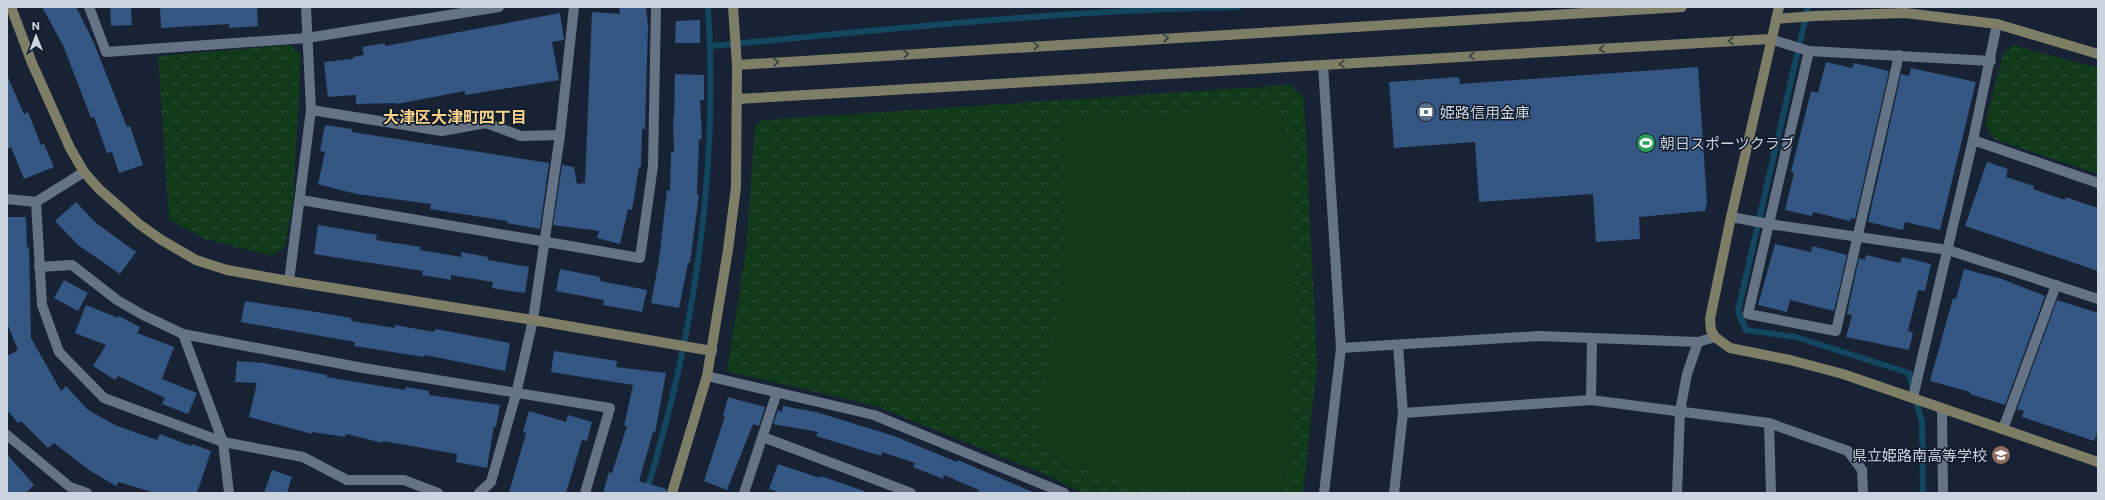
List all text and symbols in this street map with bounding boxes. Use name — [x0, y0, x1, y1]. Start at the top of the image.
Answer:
north arrow — [16, 16, 56, 56]
text: N — [32, 19, 40, 32]
one-way arrow — [1163, 34, 1169, 43]
one-way arrow — [1728, 37, 1734, 46]
one-way arrow — [1033, 42, 1039, 51]
one-way arrow — [1599, 44, 1605, 53]
one-way arrow — [903, 50, 909, 58]
one-way arrow — [1469, 52, 1475, 61]
one-way arrow — [773, 57, 779, 66]
one-way arrow — [1339, 59, 1345, 68]
bank icon: 姫路信用金庫 — [1415, 101, 1437, 123]
place label: 姫路信用金庫 — [1440, 103, 1530, 121]
district label: 大津区大津町四丁目 — [383, 107, 527, 126]
sports icon: 朝日スポーツクラブ — [1635, 132, 1657, 154]
place label: 朝日スポーツクラブ — [1660, 134, 1795, 152]
school or university icon: 県立姫路南高等学校 — [1990, 444, 2012, 466]
place label: 県立姫路南高等学校 — [1852, 446, 1987, 464]

